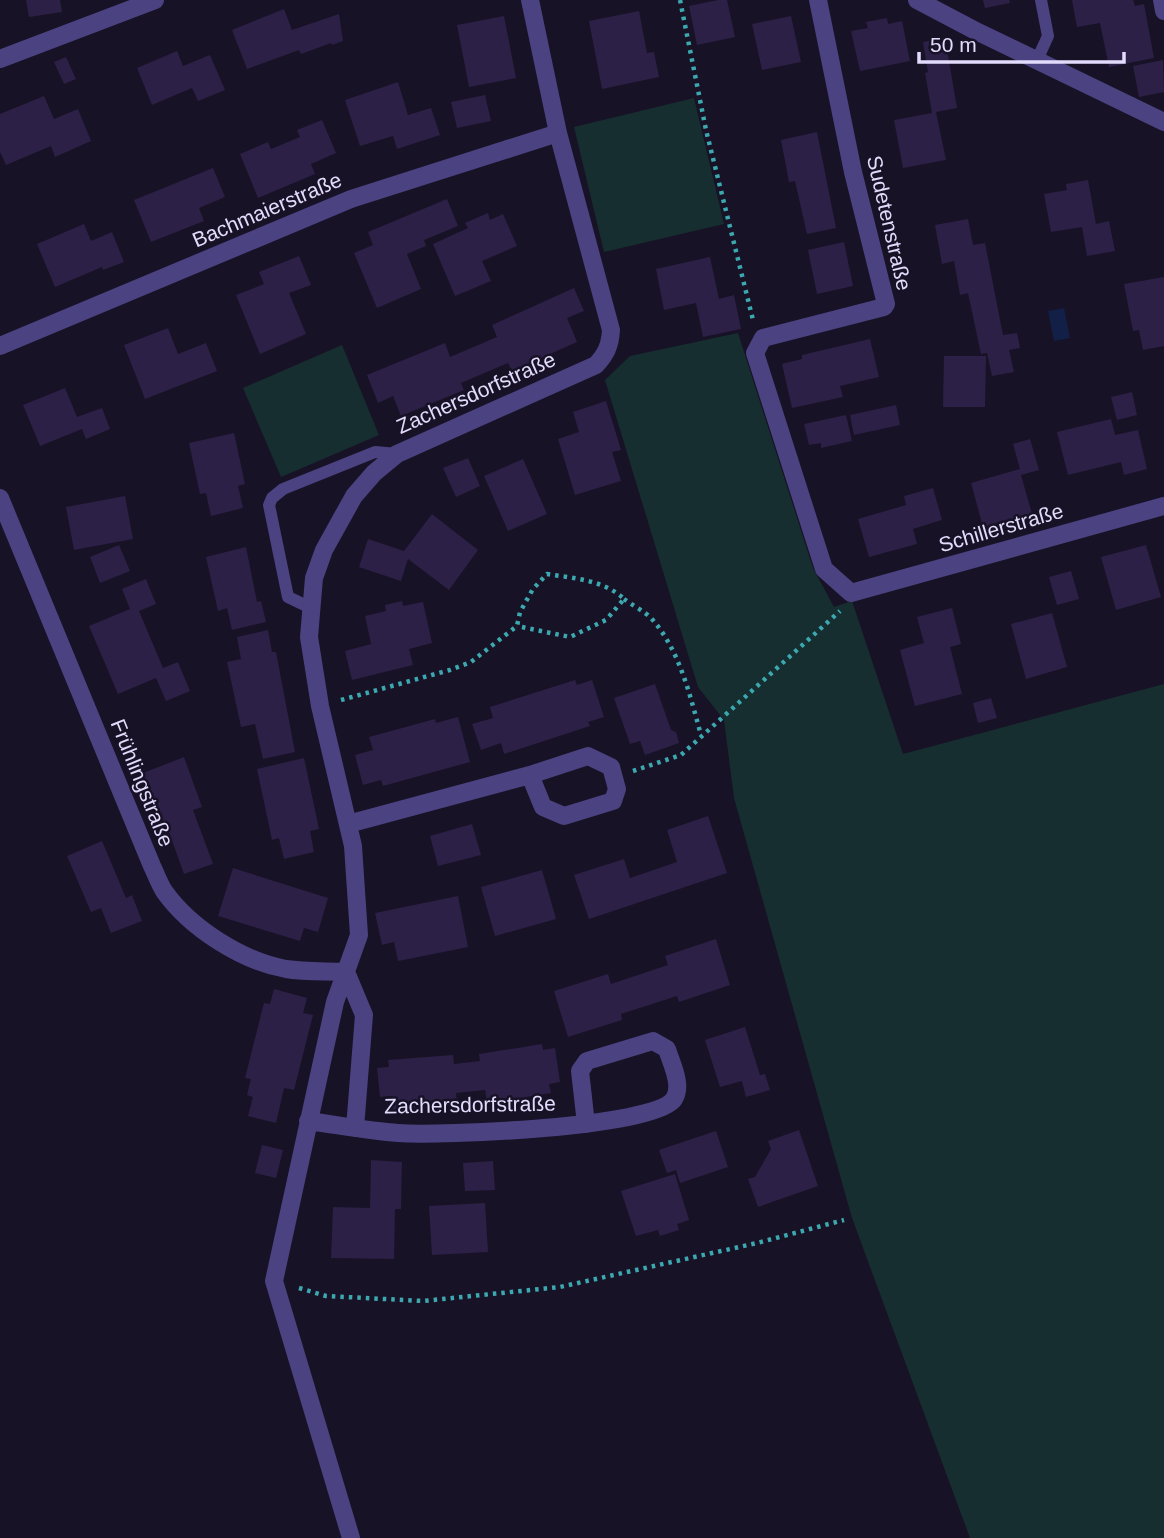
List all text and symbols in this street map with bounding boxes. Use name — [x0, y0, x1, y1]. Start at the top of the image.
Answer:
scale bar — [919, 21, 1124, 65]
text: 50 m — [930, 33, 977, 56]
street label: Sudetenstraße — [863, 153, 916, 293]
street label: Bachmaierstraße — [189, 168, 345, 251]
street label: Zachersdorfstraße — [393, 347, 559, 438]
street label: Schillerstraße — [936, 499, 1066, 556]
street label: Frühlingstraße — [106, 716, 178, 850]
street label: Zachersdorfstraße — [384, 1092, 556, 1117]

